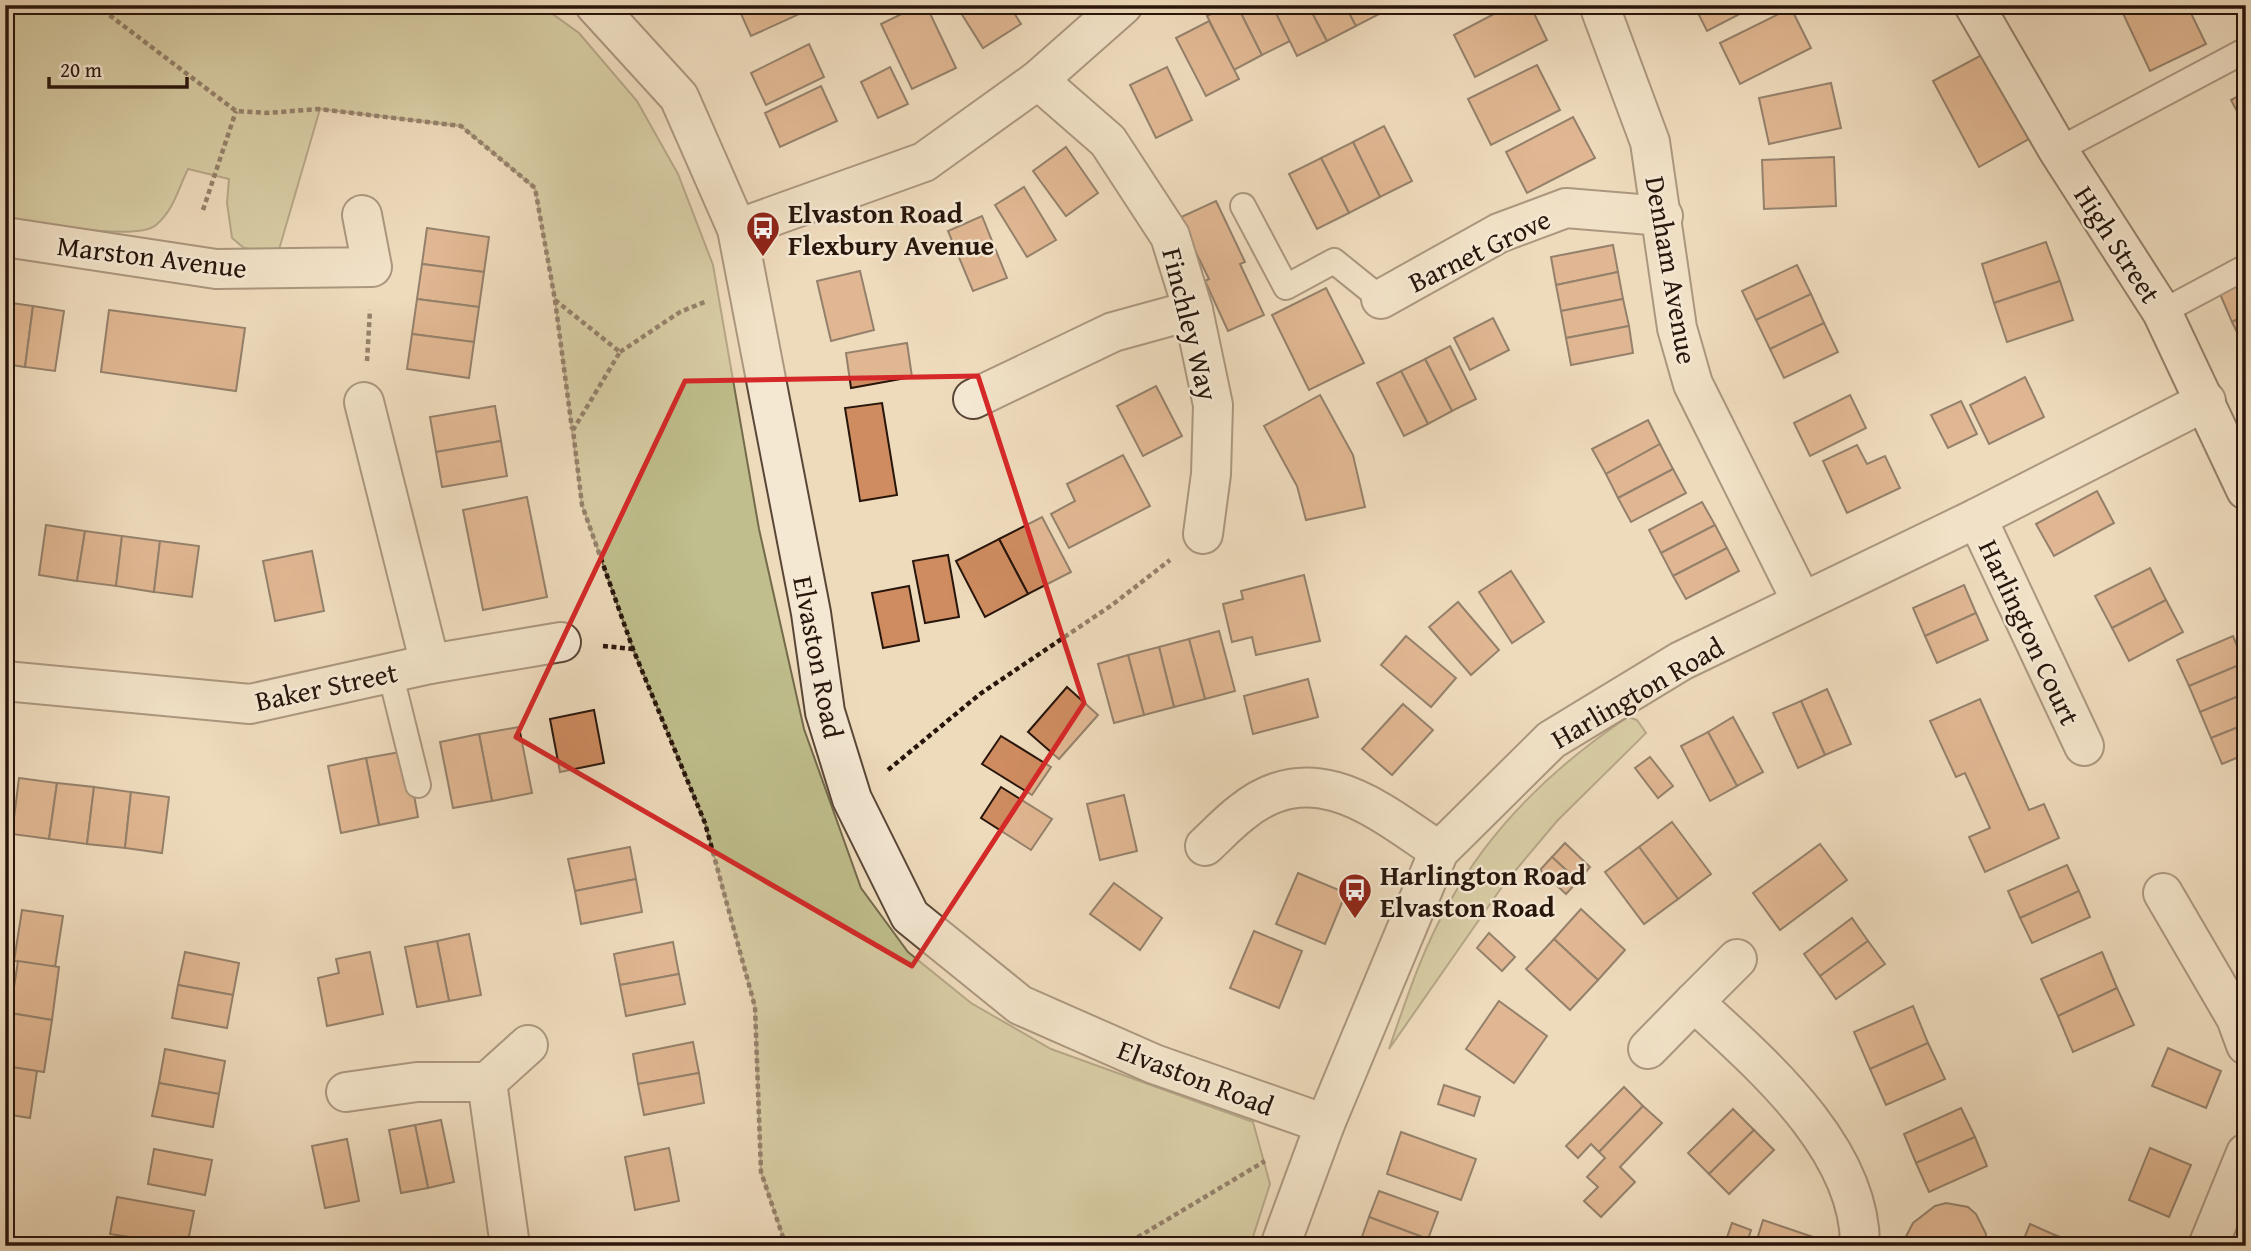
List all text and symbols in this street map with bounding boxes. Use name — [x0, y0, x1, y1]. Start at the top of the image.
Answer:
scale bar — [49, 46, 187, 90]
text: 20 m — [60, 54, 102, 85]
street label: Denham Avenue — [1635, 173, 1709, 367]
street label: High Street — [2065, 177, 2171, 311]
place label: Elvaston Road Flexbury Avenue — [788, 192, 994, 265]
street label: Barnet Grove — [1401, 198, 1557, 302]
bus stop icon: Elvaston Road Flexbury Avenue — [744, 209, 782, 258]
street label: Marston Avenue — [55, 224, 249, 288]
street label: Finchley Way — [1152, 243, 1230, 405]
street label: Harlington Court — [1969, 532, 2091, 732]
street label: Elvaston Road — [783, 572, 855, 742]
street label: Harlington Road — [1543, 626, 1731, 758]
street label: Baker Street — [251, 651, 401, 721]
place label: Harlington Road Elvaston Road — [1380, 854, 1587, 927]
bus stop icon: Harlington Road Elvaston Road — [1336, 871, 1374, 920]
street label: Elvaston Road — [1112, 1028, 1280, 1126]

